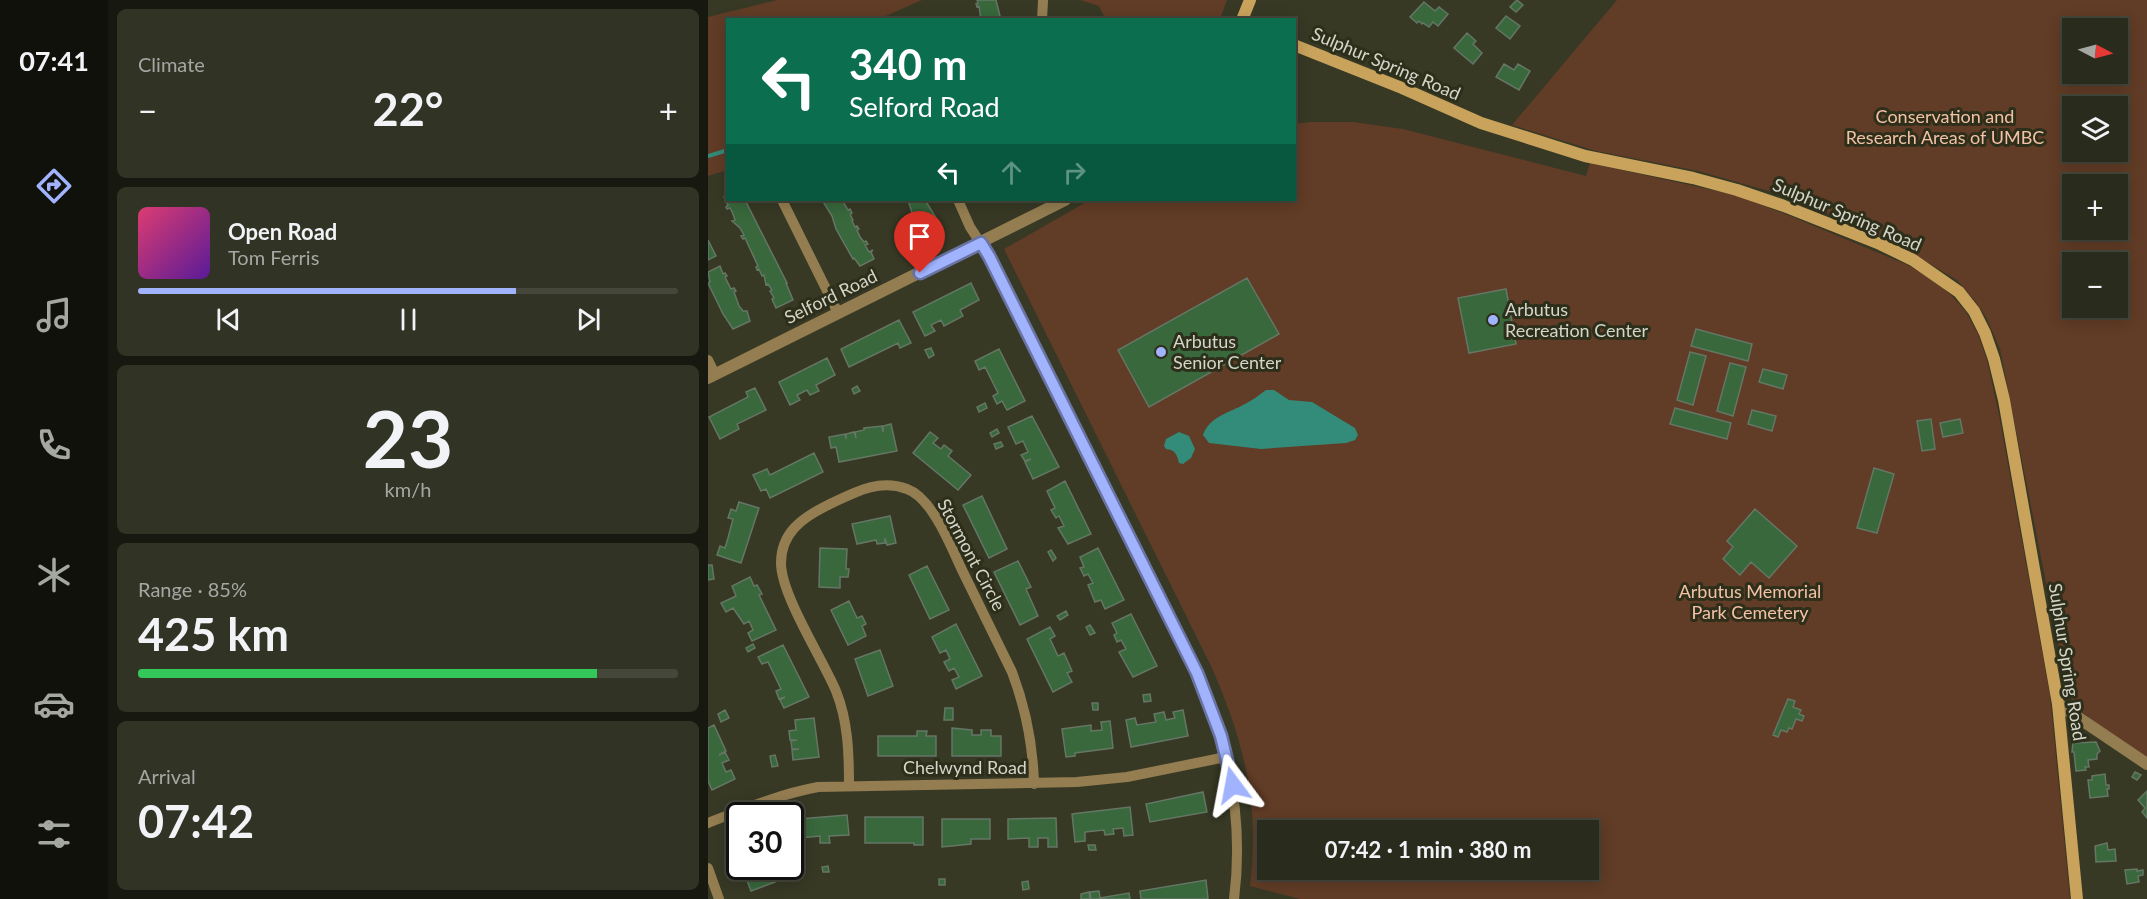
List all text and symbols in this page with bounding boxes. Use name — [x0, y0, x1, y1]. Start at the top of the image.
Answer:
north arrow — [2062, 18, 2128, 84]
map controls — [2062, 18, 2128, 318]
street label: Sulphur Spring Road — [1309, 22, 1464, 104]
text: 340 m — [849, 39, 967, 89]
icon: left — [750, 42, 828, 120]
text: 07:41 — [19, 44, 89, 77]
text: Climate — [138, 52, 205, 76]
text: 22° — [373, 82, 443, 136]
text: − — [138, 90, 157, 130]
text: + — [659, 90, 678, 130]
text: Selford Road — [849, 90, 1000, 123]
button: layers — [2062, 96, 2128, 162]
park label: Conservation and Research Areas of UMBC — [1846, 105, 2044, 148]
icon: left — [932, 156, 965, 189]
icon: ahead — [995, 156, 1028, 189]
icon: right — [1058, 156, 1091, 189]
icon: directions — [33, 165, 75, 207]
street label: Sulphur Spring Road — [1770, 173, 1925, 255]
button: + — [2062, 174, 2128, 240]
pin — [894, 211, 945, 273]
text: Open Road — [228, 218, 337, 245]
icon: arrive — [903, 220, 936, 253]
text: Tom Ferris — [228, 245, 319, 269]
button: − — [2062, 252, 2128, 318]
street label: Selford Road — [781, 264, 881, 328]
icon: music — [33, 294, 75, 336]
place label: Arbutus Recreation Center — [1505, 298, 1648, 341]
icon: previous — [212, 303, 245, 336]
icon: pause — [392, 303, 425, 336]
icon: next — [572, 303, 605, 336]
marker: Arbutus Recreation Center — [1486, 313, 1500, 327]
place label: Arbutus Senior Center — [1173, 330, 1282, 373]
marker: Arbutus Senior Center — [1154, 345, 1168, 359]
text: 23 — [363, 391, 453, 485]
icon: phone — [33, 424, 75, 466]
text: km/h — [385, 477, 431, 501]
street label: Stormont Circle — [933, 495, 1011, 614]
icon: climate — [33, 554, 75, 596]
text: Range · 85% — [138, 577, 247, 601]
park label: Arbutus Memorial Park Cemetery — [1679, 580, 1821, 623]
street label: Sulphur Spring Road — [2045, 581, 2091, 742]
text: 425 km — [138, 607, 289, 661]
icon: car — [33, 683, 75, 725]
position arrow — [1201, 753, 1265, 817]
street label: Chelwynd Road — [903, 756, 1027, 778]
text: Arrival — [138, 764, 196, 788]
text: 07:42 — [138, 794, 254, 848]
speed limit sign: 30 — [726, 802, 804, 880]
icon: filters — [33, 813, 75, 855]
text: 07:42 · 1 min · 380 m — [1325, 836, 1531, 863]

